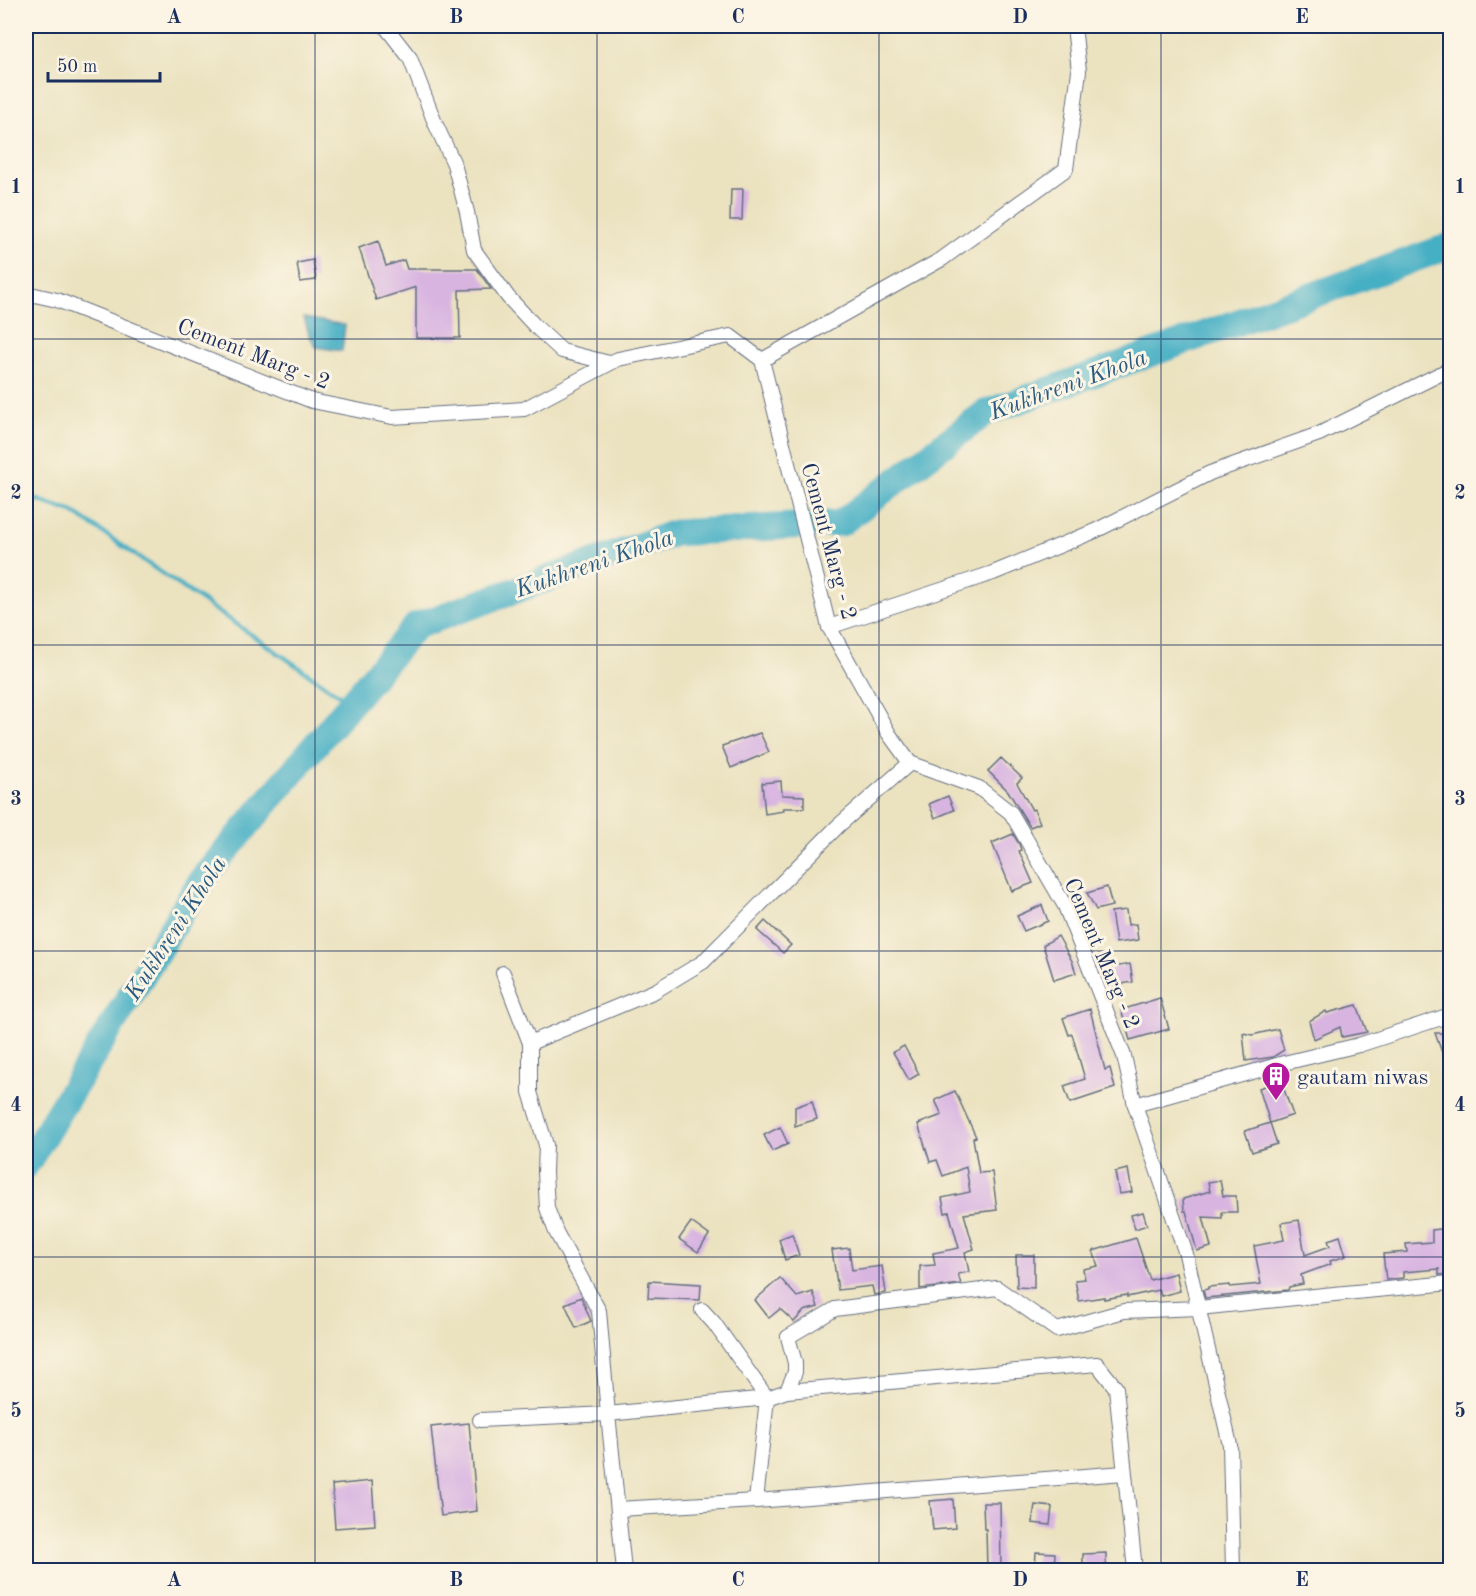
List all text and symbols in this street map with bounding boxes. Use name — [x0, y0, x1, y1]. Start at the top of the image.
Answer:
text: A — [166, 8, 182, 28]
text: B — [449, 8, 463, 28]
text: C — [731, 8, 745, 28]
text: D — [1012, 8, 1028, 28]
text: E — [1295, 8, 1309, 28]
scale bar — [48, 45, 160, 83]
text: 50 m — [57, 58, 97, 76]
text: 1 — [10, 178, 22, 198]
text: 1 — [1454, 178, 1466, 198]
street label: Cement Marg - 2 — [174, 316, 333, 394]
water label: Kukhreni Khola — [986, 346, 1151, 426]
street label: Cement Marg - 2 — [797, 461, 860, 622]
text: 2 — [10, 484, 22, 504]
text: 2 — [1454, 484, 1466, 504]
water label: Kukhreni Khola — [511, 526, 677, 604]
text: 3 — [10, 790, 22, 810]
text: 3 — [1454, 790, 1466, 810]
water label: Kukhreni Khola — [121, 853, 232, 1006]
street label: Cement Marg - 2 — [1059, 875, 1143, 1032]
building icon: gautam niwas — [1260, 1060, 1292, 1102]
place label: gautam niwas — [1297, 1067, 1428, 1089]
text: 4 — [10, 1096, 22, 1116]
text: 4 — [1454, 1096, 1466, 1116]
text: 5 — [10, 1401, 22, 1422]
text: 5 — [1454, 1401, 1466, 1422]
text: A — [166, 1571, 182, 1591]
text: B — [449, 1571, 463, 1591]
text: C — [731, 1571, 745, 1591]
text: D — [1012, 1571, 1028, 1591]
text: E — [1295, 1571, 1309, 1591]

